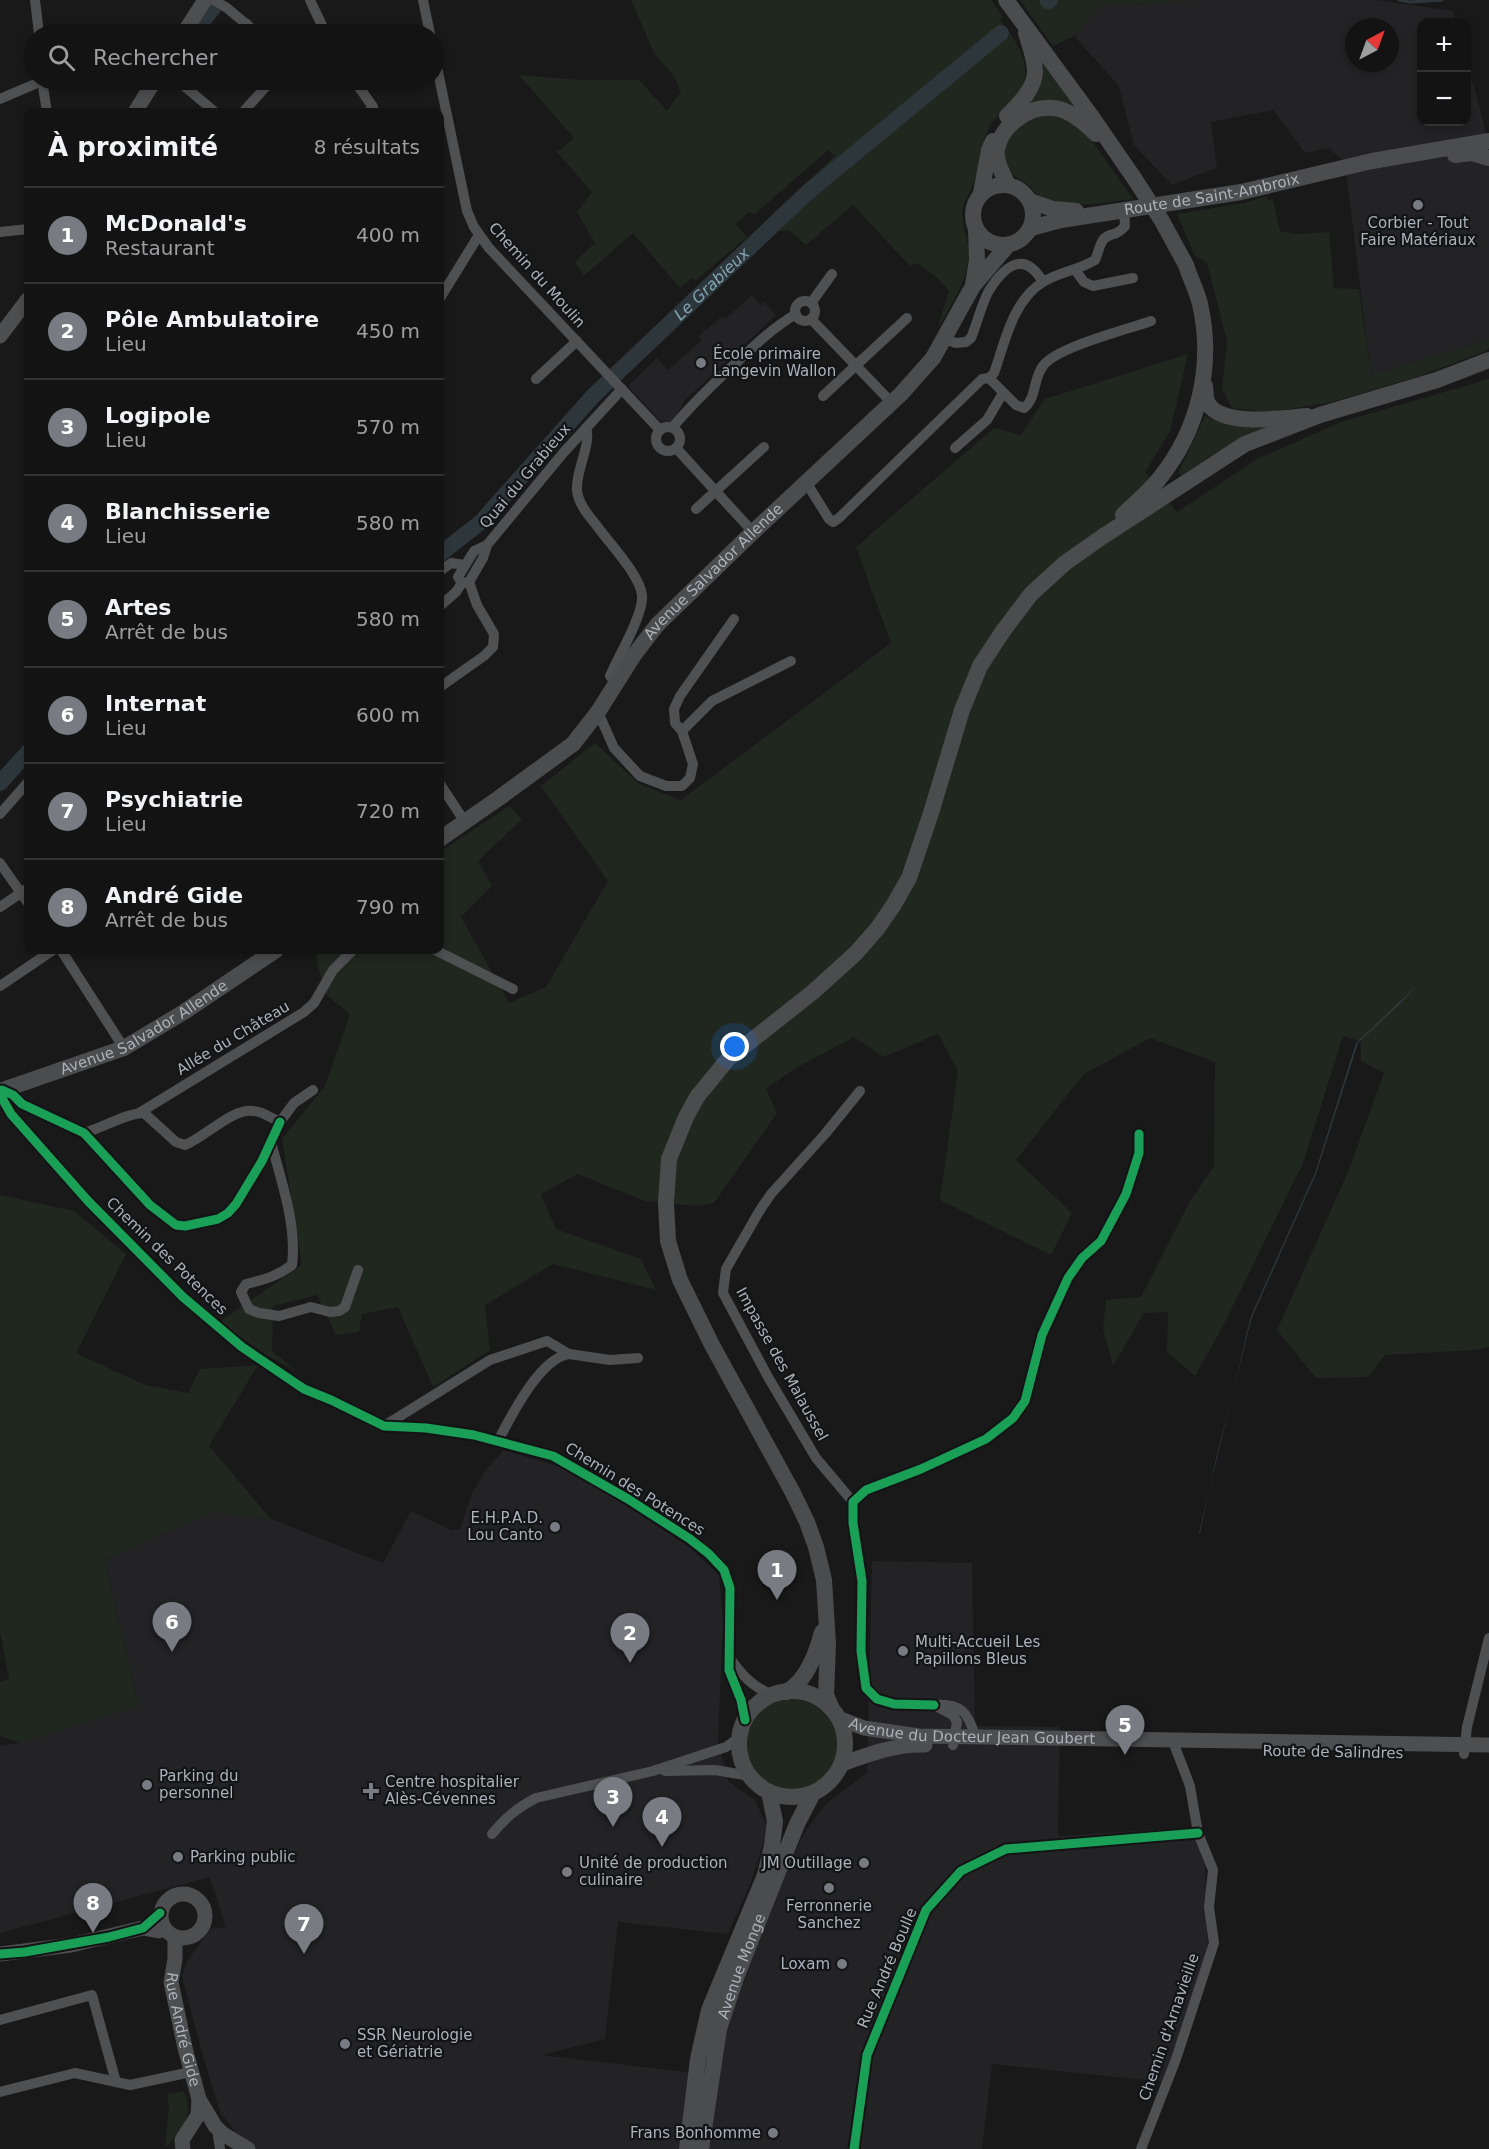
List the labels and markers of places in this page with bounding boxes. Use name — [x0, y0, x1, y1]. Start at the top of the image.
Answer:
marker: Corbier - Tout Faire Matériaux — [1411, 198, 1425, 212]
place label: Corbier - Tout Faire Matériaux — [1360, 214, 1476, 249]
place label: École primaire Langevin Wallon — [713, 344, 836, 380]
marker: École primaire Langevin Wallon — [694, 356, 708, 370]
place label: E.H.P.A.D. Lou Canto — [467, 1509, 543, 1544]
marker: E.H.P.A.D. Lou Canto — [548, 1520, 562, 1534]
pin: 1 — [758, 1550, 796, 1600]
pin: 6 — [152, 1602, 192, 1652]
pin: 2 — [610, 1614, 650, 1663]
place label: Multi-Accueil Les Papillons Bleus — [915, 1633, 1040, 1668]
marker: Multi-Accueil Les Papillons Bleus — [896, 1644, 910, 1658]
pin: 5 — [1106, 1706, 1144, 1755]
place label: Parking du personnel — [159, 1767, 238, 1802]
place label: Centre hospitalier Alès-Cévennes — [385, 1773, 520, 1808]
marker: Parking du personnel — [140, 1778, 154, 1792]
pin: 3 — [594, 1778, 632, 1827]
marker: Centre hospitalier Alès-Cévennes — [362, 1782, 380, 1800]
pin: 4 — [642, 1798, 682, 1847]
place label: Parking public — [190, 1848, 296, 1866]
marker: Parking public — [171, 1850, 185, 1864]
place label: Unité de production culinaire — [579, 1854, 728, 1889]
place label: JM Outillage — [761, 1854, 852, 1872]
marker: JM Outillage — [857, 1856, 871, 1870]
marker: Unité de production culinaire — [560, 1865, 574, 1879]
marker: Ferronnerie Sanchez — [822, 1881, 836, 1895]
pin: 8 — [74, 1884, 112, 1933]
place label: Ferronnerie Sanchez — [786, 1897, 872, 1932]
pin: 7 — [284, 1904, 324, 1954]
place label: Loxam — [781, 1955, 830, 1973]
marker: Loxam — [835, 1957, 849, 1971]
place label: SSR Neurologie et Gériatrie — [357, 2026, 472, 2061]
marker: SSR Neurologie et Gériatrie — [338, 2037, 352, 2051]
place label: Frans Bonhomme — [630, 2124, 761, 2142]
marker: Frans Bonhomme — [766, 2126, 780, 2140]

